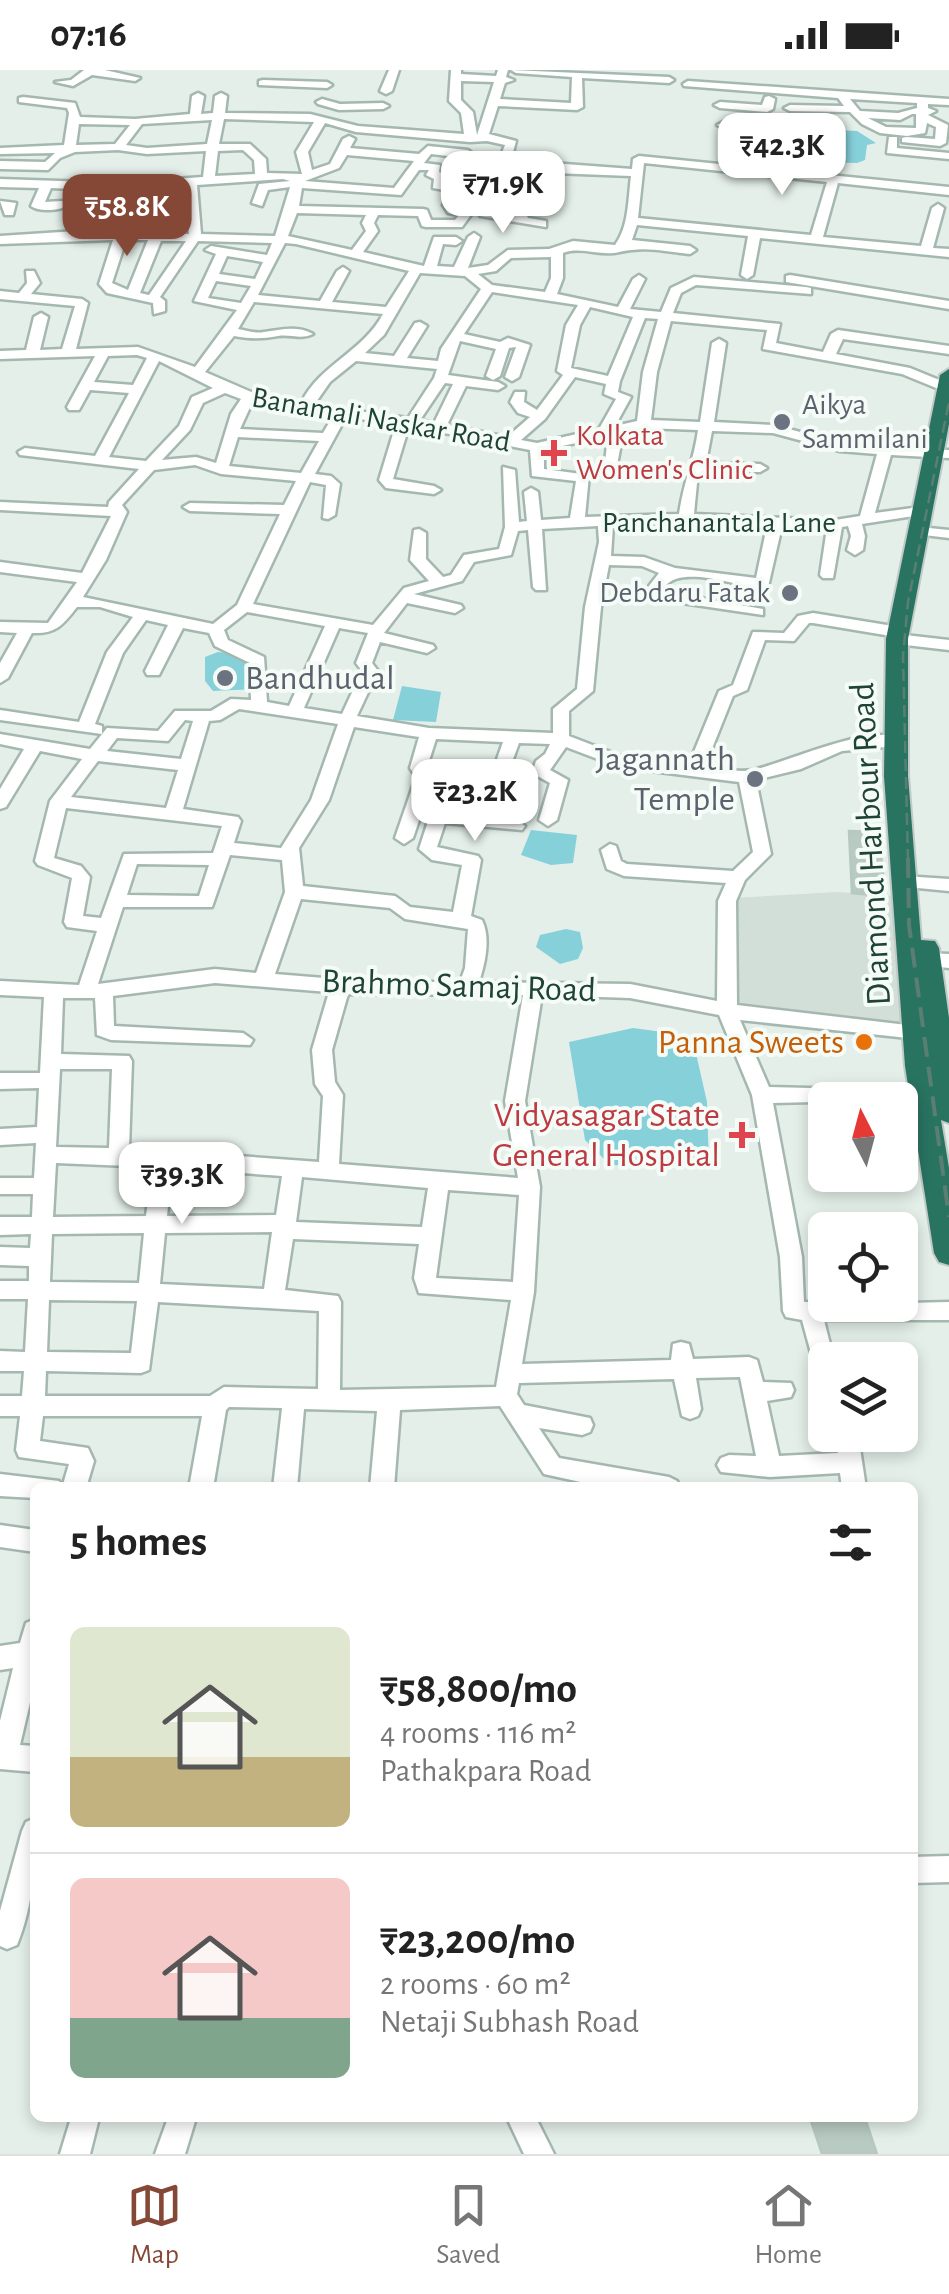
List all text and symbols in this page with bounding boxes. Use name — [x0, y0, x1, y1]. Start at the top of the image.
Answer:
text: 07:16 — [50, 16, 127, 54]
pin: ₹42.3K — [701, 113, 863, 198]
text: ₹42.3K — [740, 129, 824, 161]
pin: ₹71.9K — [422, 151, 584, 236]
text: ₹71.9K — [463, 167, 543, 199]
pin: ₹58.8K — [46, 174, 208, 259]
text: ₹58.8K — [85, 190, 169, 222]
street label: Banamali Naskar Road — [249, 382, 513, 458]
place label: Aikya Sammilani — [802, 390, 928, 454]
marker: Aikya Sammilani — [771, 411, 793, 433]
place label: Kolkata Women's Clinic — [576, 421, 753, 485]
marker: Kolkata Women's Clinic — [541, 440, 567, 466]
street label: Panchanantala Lane — [602, 508, 836, 538]
place label: Debdaru Fatak — [599, 578, 770, 608]
marker: Debdaru Fatak — [779, 582, 801, 604]
place label: Bandhudal — [245, 661, 395, 696]
marker: Bandhudal — [214, 667, 236, 689]
street label: Diamond Harbour Road — [845, 682, 897, 1006]
place label: Jagannath Temple — [595, 742, 735, 817]
pin: ₹23.2K — [394, 759, 556, 844]
marker: Jagannath Temple — [744, 768, 766, 790]
text: ₹23.2K — [433, 775, 517, 807]
street label: Brahmo Samaj Road — [321, 964, 597, 1008]
place label: Panna Sweets — [658, 1025, 844, 1060]
marker: Panna Sweets — [853, 1031, 875, 1053]
north arrow — [808, 1082, 918, 1192]
map controls — [808, 1082, 918, 1452]
place label: Vidyasagar State General Hospital — [492, 1098, 720, 1173]
marker: Vidyasagar State General Hospital — [729, 1122, 755, 1148]
pin: ₹39.3K — [101, 1142, 263, 1227]
text: ₹39.3K — [141, 1158, 223, 1190]
button: locate — [808, 1212, 918, 1322]
button: layers — [808, 1342, 918, 1452]
icon: filters — [823, 1515, 878, 1570]
text: 5 homes — [70, 1521, 207, 1563]
icon: home — [150, 1667, 270, 1787]
text: ₹58,800/mo — [380, 1668, 577, 1710]
text: 4 rooms · 116 m² — [380, 1717, 577, 1749]
text: Pathakpara Road — [380, 1755, 591, 1787]
icon: home — [150, 1918, 270, 2038]
text: ₹23,200/mo — [380, 1919, 575, 1961]
text: 2 rooms · 60 m² — [380, 1968, 571, 2000]
text: Netaji Subhash Road — [380, 2006, 639, 2038]
tab: Map — [127, 2178, 182, 2272]
tab: Saved — [436, 2178, 500, 2272]
tab: Home — [755, 2178, 822, 2272]

